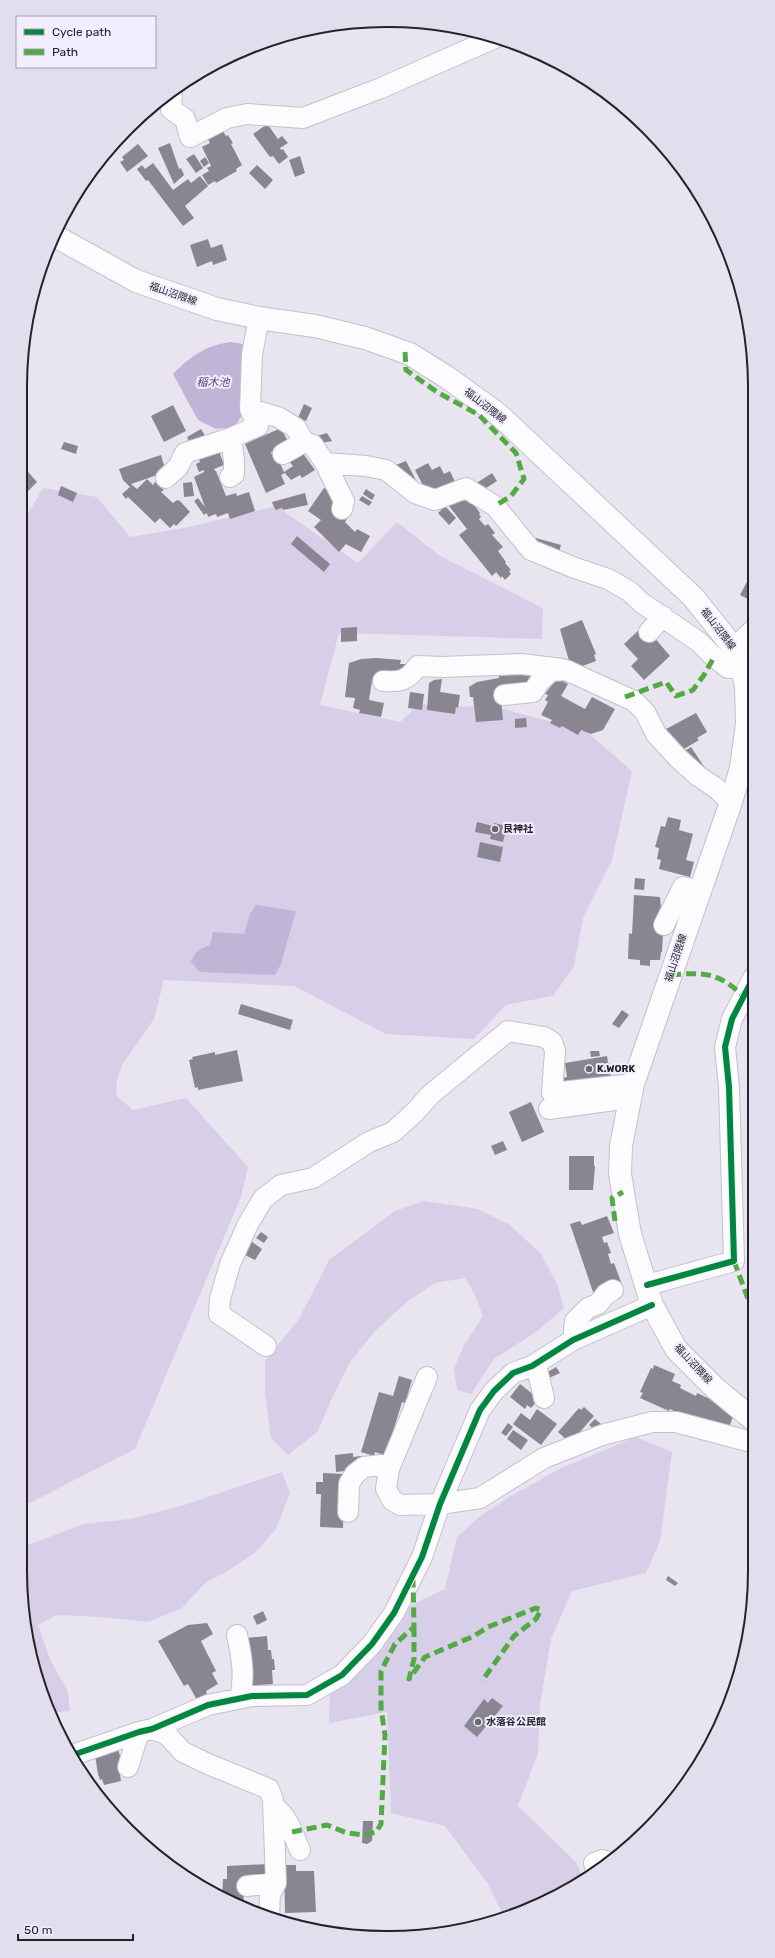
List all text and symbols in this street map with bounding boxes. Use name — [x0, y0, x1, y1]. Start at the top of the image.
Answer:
legend — [16, 16, 156, 68]
text: Cycle path — [52, 25, 111, 39]
text: Path — [52, 45, 78, 59]
street label: 福山沼隈線 — [147, 280, 199, 308]
water label: 稲木池 — [197, 376, 230, 389]
street label: 福山沼隈線 — [462, 386, 508, 426]
street label: 福山沼隈線 — [698, 606, 738, 652]
place label: 艮神社 — [503, 823, 534, 835]
marker: 艮神社 — [490, 824, 500, 834]
street label: 福山沼隈線 — [663, 932, 689, 984]
place label: K.WORK — [597, 1063, 635, 1075]
marker: K.WORK — [584, 1064, 594, 1074]
street label: 福山沼隈線 — [672, 1342, 714, 1386]
place label: 水落谷公民館 — [486, 1716, 546, 1728]
marker: 水落谷公民館 — [473, 1717, 483, 1727]
scale bar — [18, 1916, 133, 1942]
text: 50 m — [24, 1923, 52, 1937]

